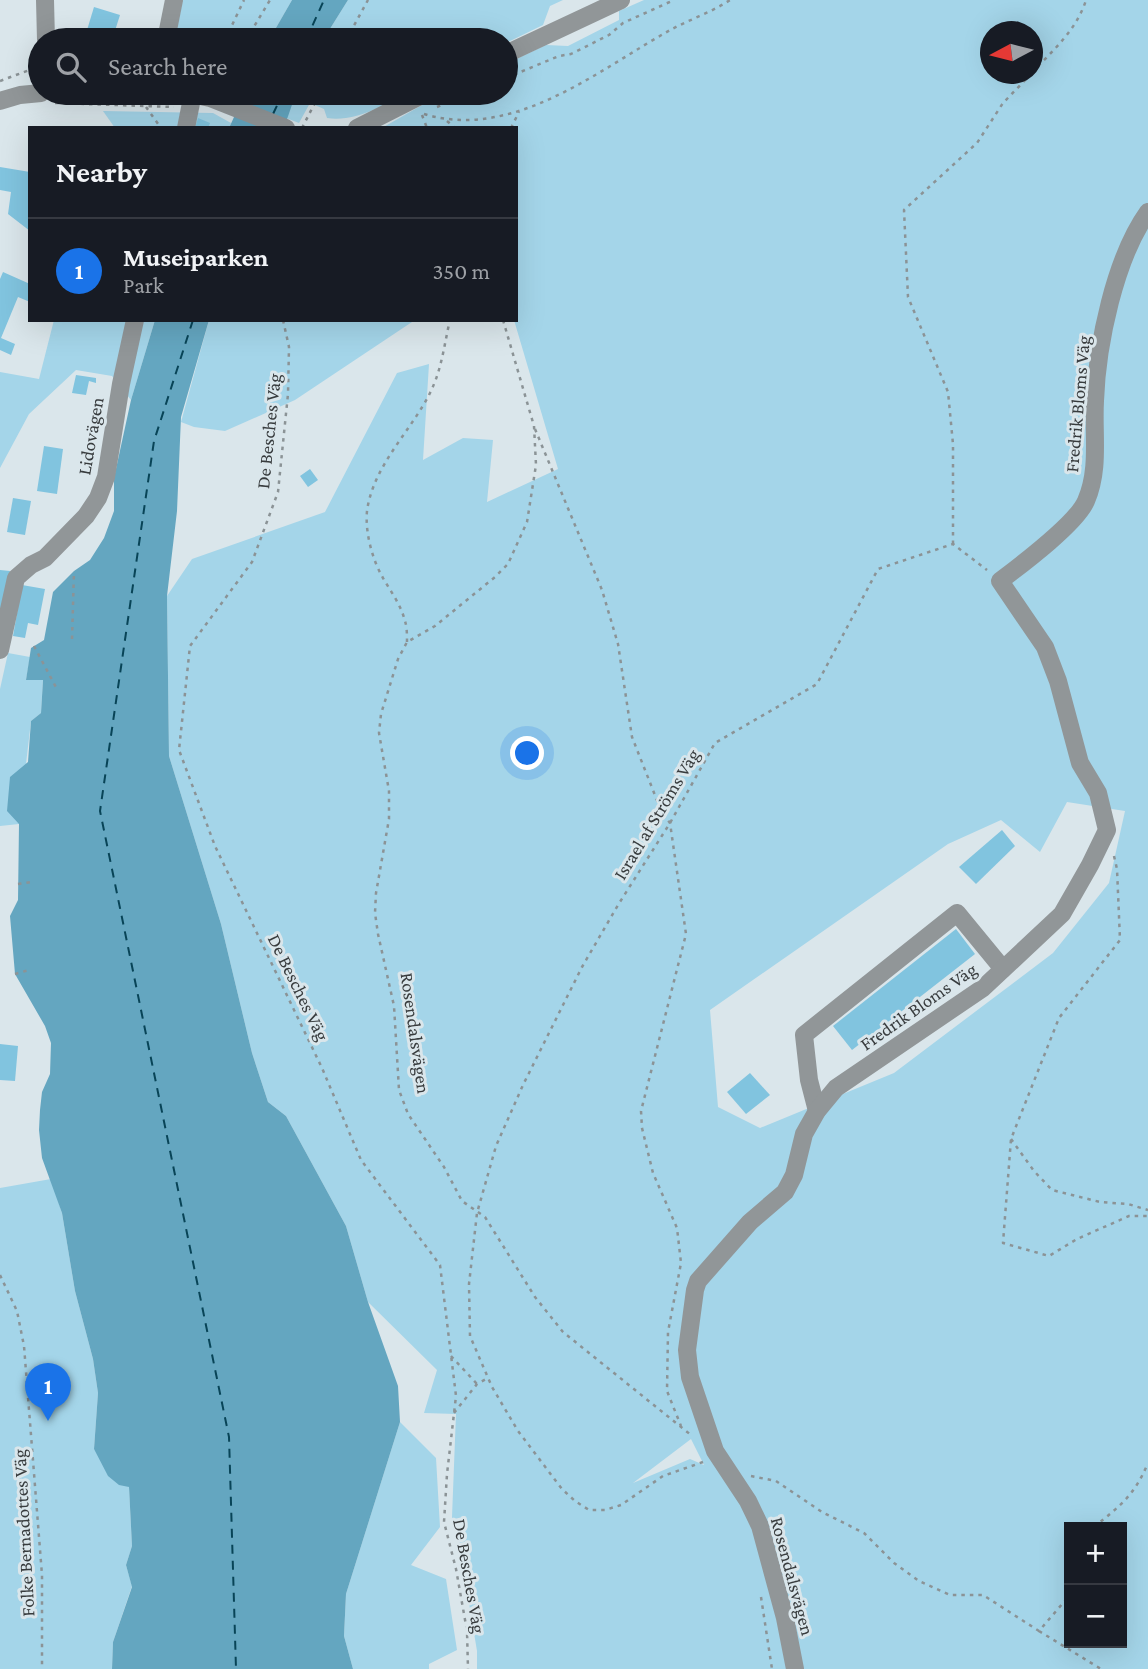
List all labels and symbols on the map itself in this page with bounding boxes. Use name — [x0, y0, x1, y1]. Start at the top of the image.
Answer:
north arrow — [980, 21, 1043, 84]
street label: Fredrik Bloms Väg — [1061, 335, 1094, 473]
street label: De Besches Väg — [252, 372, 285, 490]
street label: Lidovägen — [73, 395, 108, 477]
your location — [510, 736, 544, 770]
street label: Israel af Ströms Väg — [609, 745, 704, 883]
street label: De Besches Väg — [264, 930, 333, 1044]
street label: Fredrik Bloms Väg — [856, 958, 981, 1054]
street label: Rosendalsvägen — [397, 971, 434, 1095]
pin: 1 — [25, 1363, 71, 1421]
street label: Folke Bernadottes Väg — [9, 1449, 38, 1617]
street label: Rosendalsvägen — [767, 1515, 818, 1638]
street label: De Besches Väg — [449, 1517, 490, 1635]

